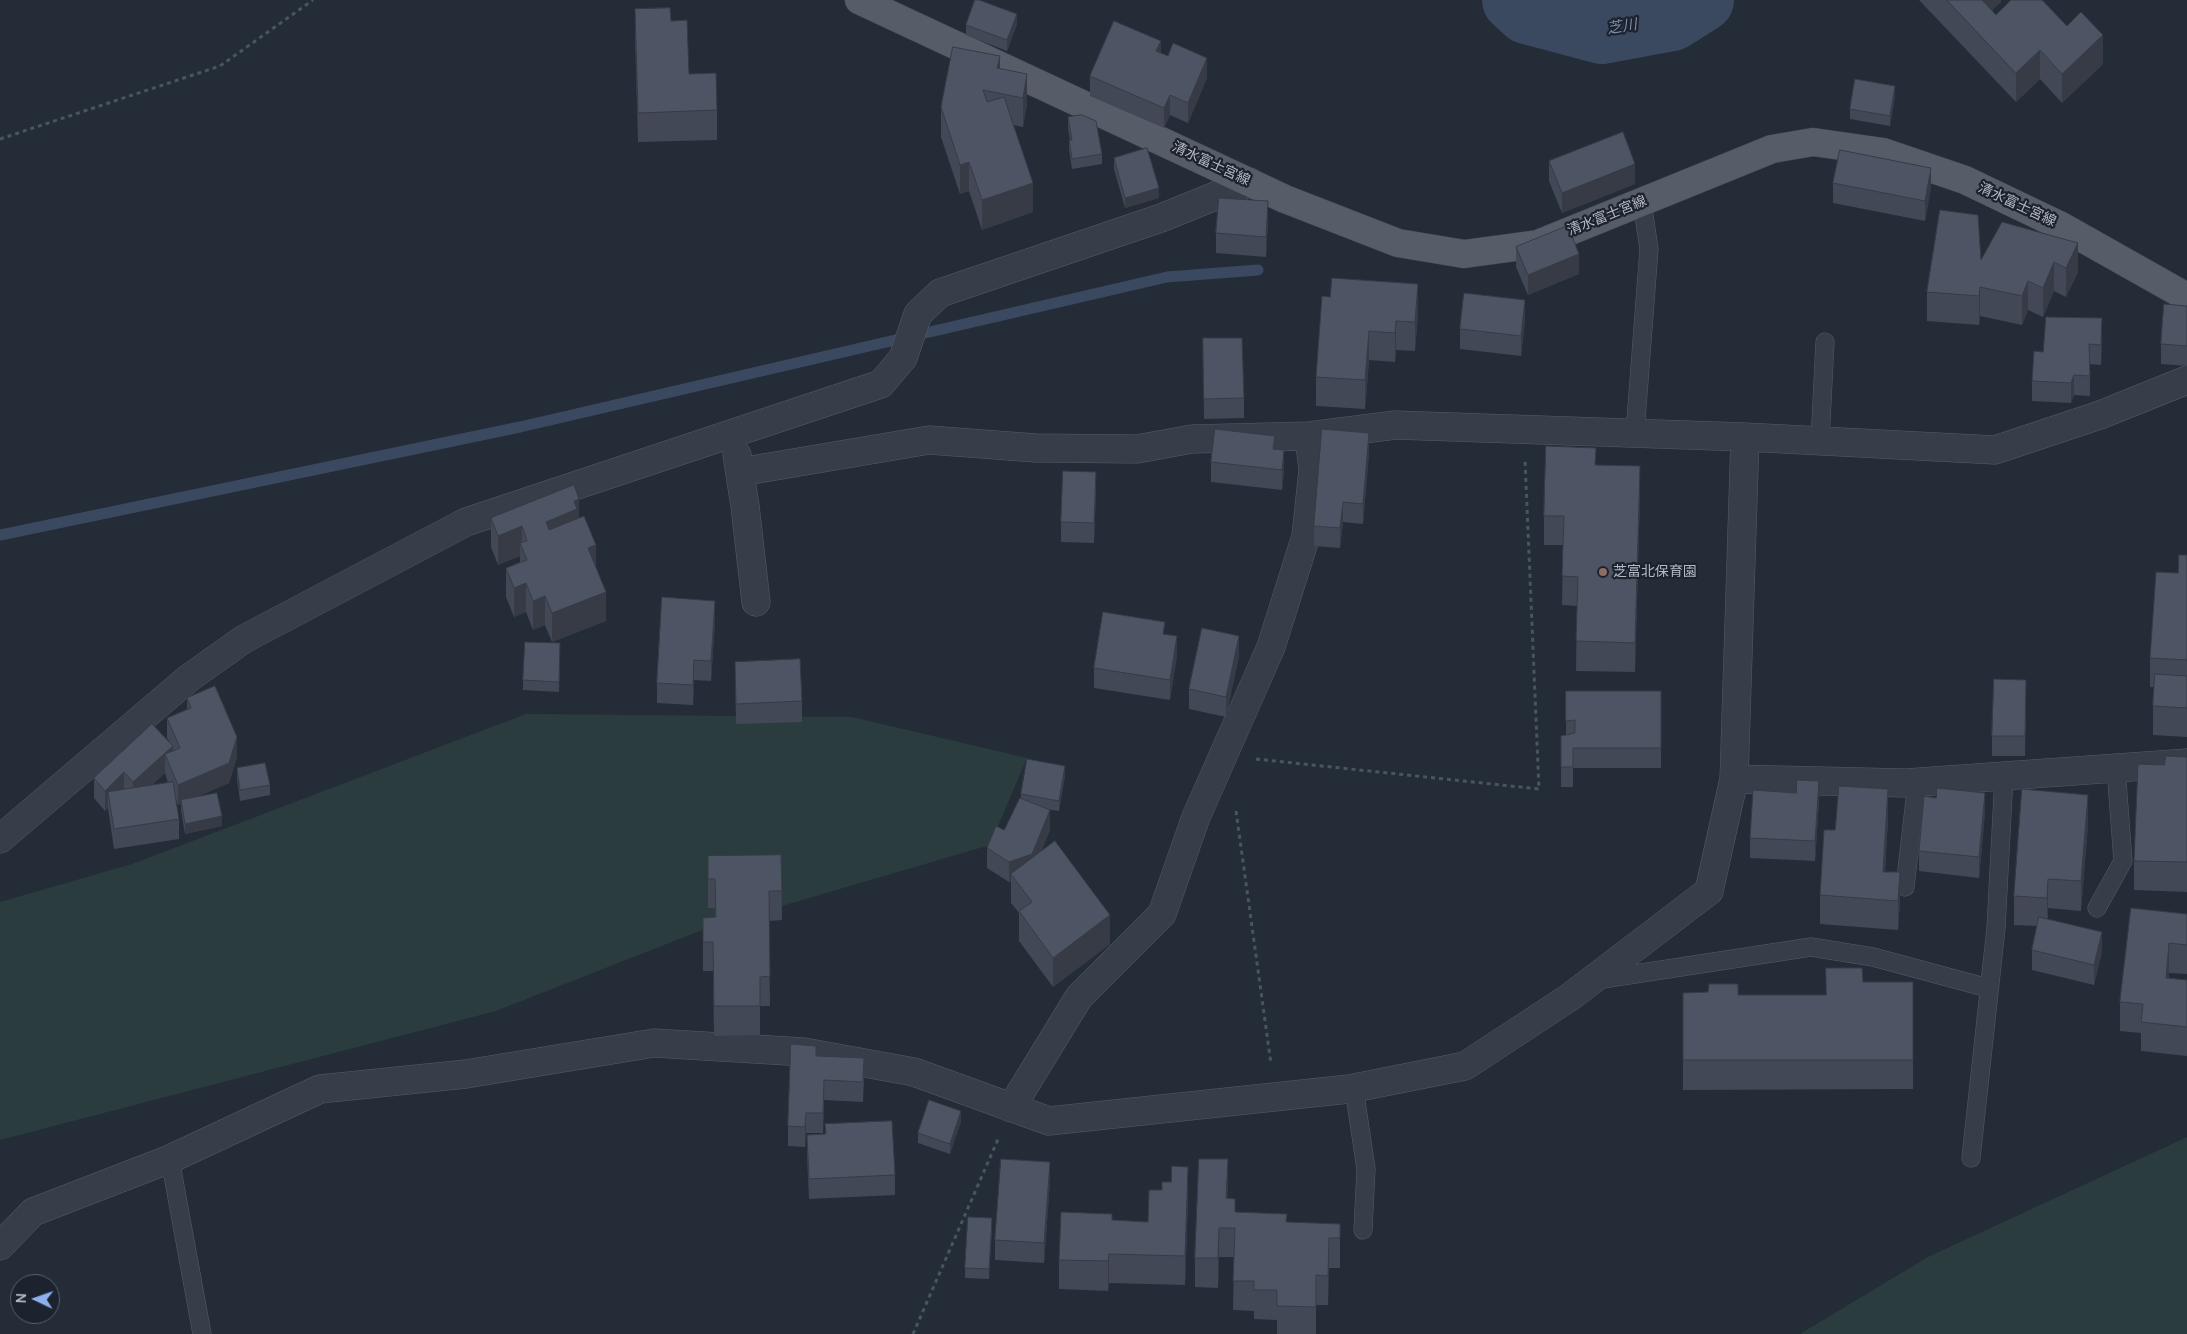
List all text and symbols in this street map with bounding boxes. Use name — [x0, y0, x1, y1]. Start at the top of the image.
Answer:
water label: 芝川 — [1606, 16, 1638, 38]
street label: 清水富士宮線 — [1169, 139, 1253, 189]
street label: 清水富士宮線 — [1975, 180, 2059, 230]
street label: 清水富士宮線 — [1565, 192, 1649, 240]
place label: 芝富北保育園 — [1613, 564, 1697, 580]
marker: 芝富北保育園 — [1597, 566, 1609, 578]
north arrow — [10, 1274, 60, 1324]
text: N — [11, 1293, 30, 1304]

